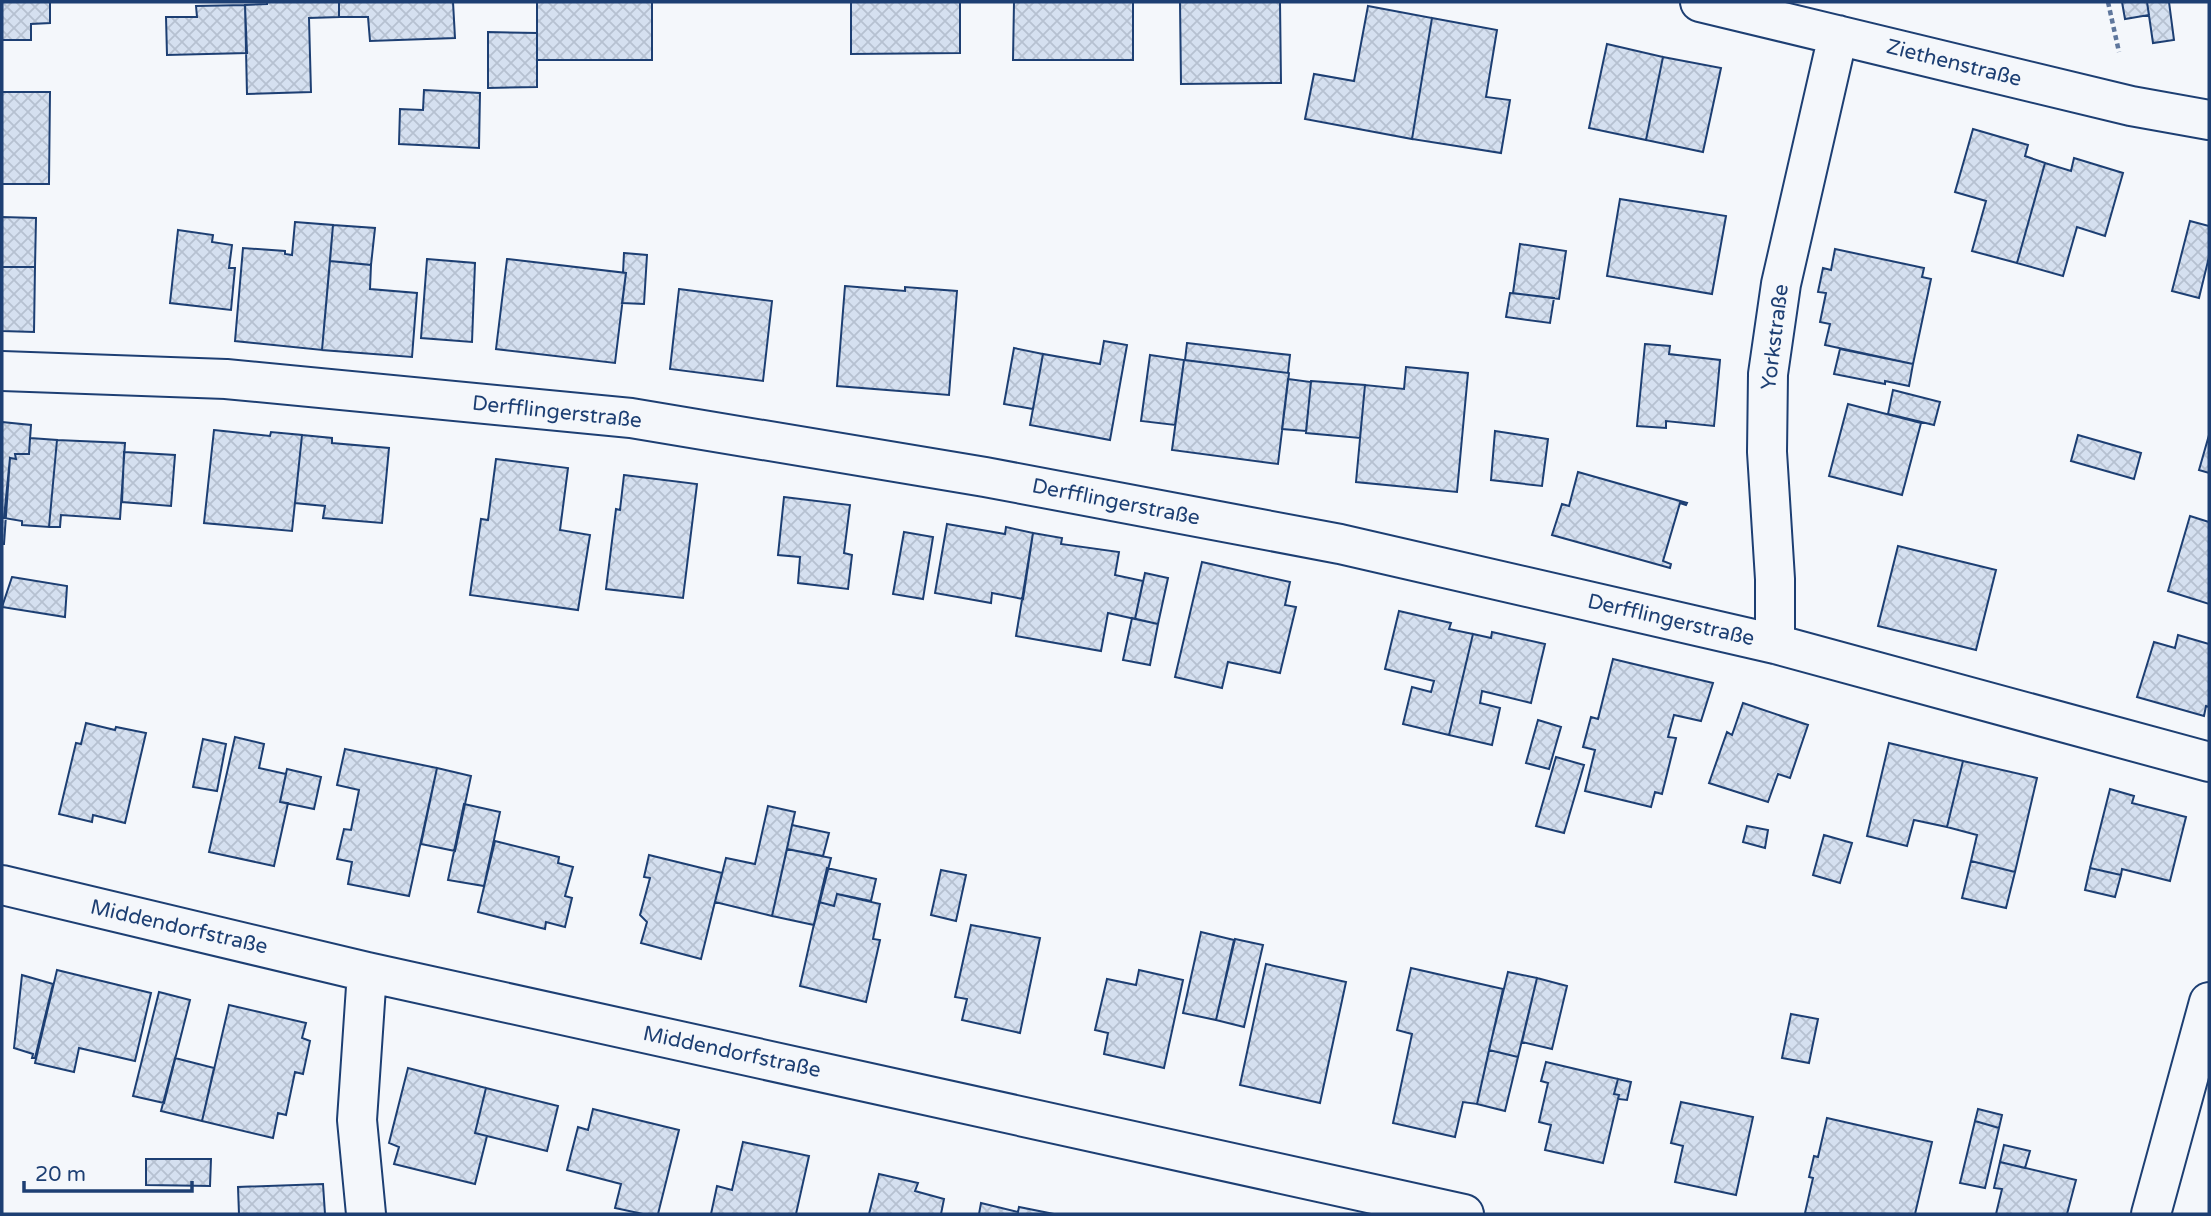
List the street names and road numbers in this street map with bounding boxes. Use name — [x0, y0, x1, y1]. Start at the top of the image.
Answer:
street label: Ziethenstraße — [1884, 34, 2024, 92]
street label: Yorkstraße — [1756, 283, 1794, 391]
street label: Derfflingerstraße — [471, 391, 643, 433]
street label: Derfflingerstraße — [1030, 473, 1202, 531]
street label: Derfflingerstraße — [1585, 589, 1757, 651]
street label: Middendorfstraße — [88, 894, 270, 960]
street label: Middendorfstraße — [641, 1021, 823, 1083]

